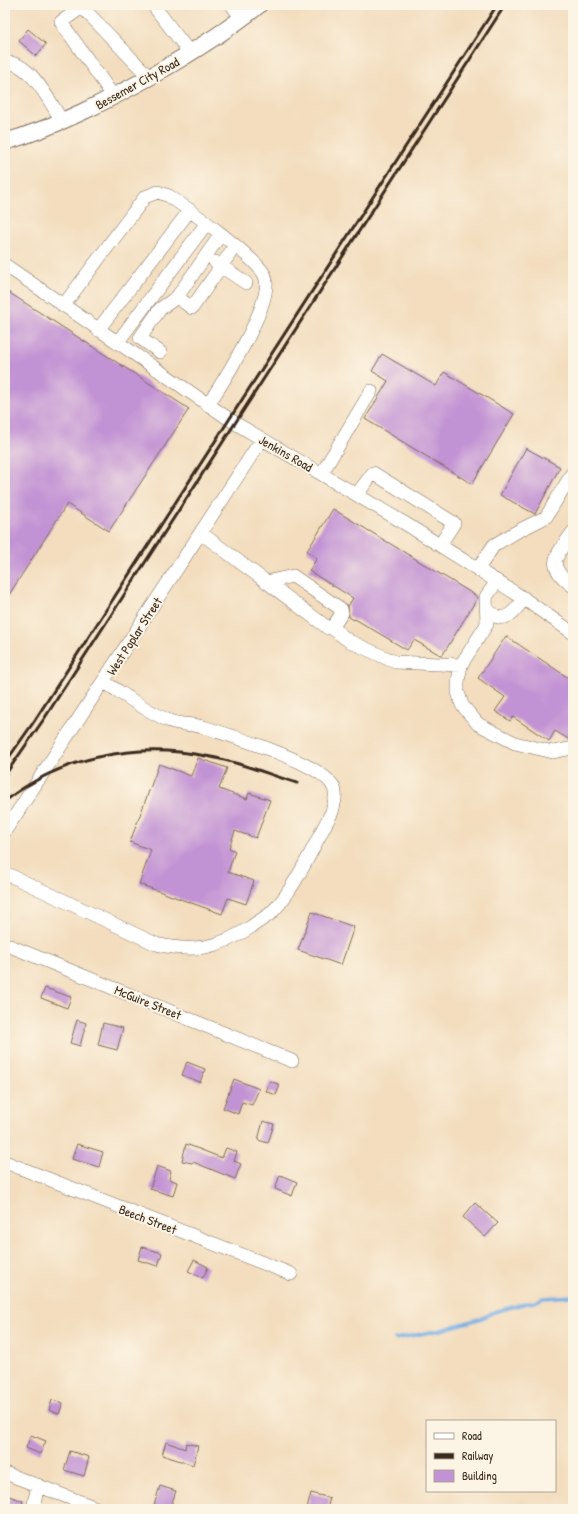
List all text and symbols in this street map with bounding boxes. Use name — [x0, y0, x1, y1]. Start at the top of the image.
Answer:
street label: Bessemer City Road — [92, 53, 182, 113]
street label: Jenkins Road — [256, 430, 316, 476]
street label: West Poplar Street — [102, 593, 166, 678]
street label: McGuire Street — [112, 980, 185, 1024]
street label: Beech Street — [116, 1200, 180, 1238]
legend — [426, 1420, 556, 1492]
text: Road — [462, 1427, 482, 1444]
text: Railway — [462, 1447, 493, 1464]
text: Building — [462, 1467, 497, 1484]

